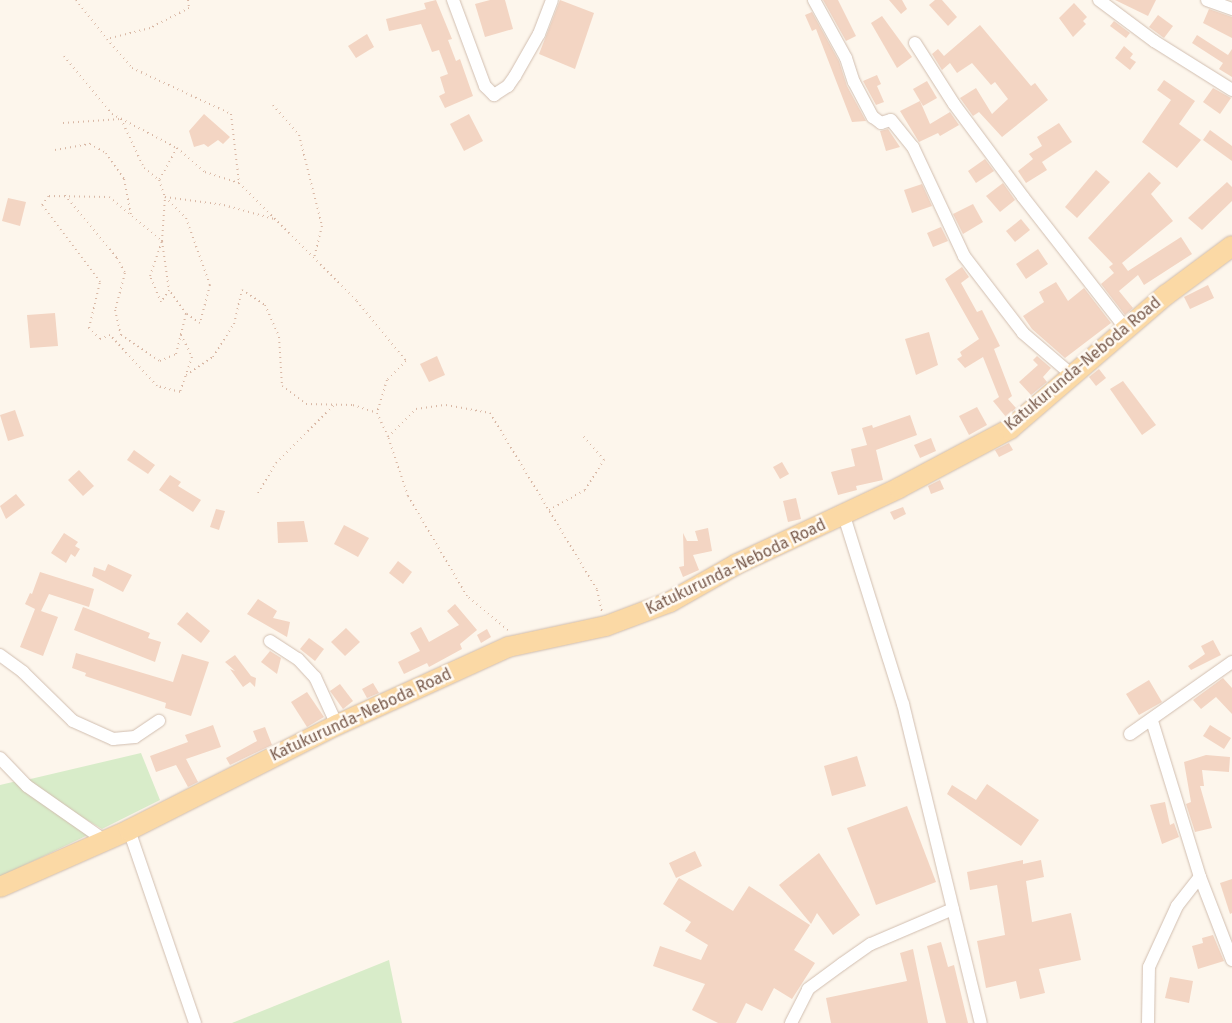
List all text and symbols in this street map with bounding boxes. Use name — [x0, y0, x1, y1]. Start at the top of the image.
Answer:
street label: Katukurunda-Neboda Road — [1001, 293, 1165, 435]
street label: Katukurunda-Neboda Road — [643, 515, 829, 619]
street label: Katukurunda-Neboda Road — [267, 664, 455, 766]

